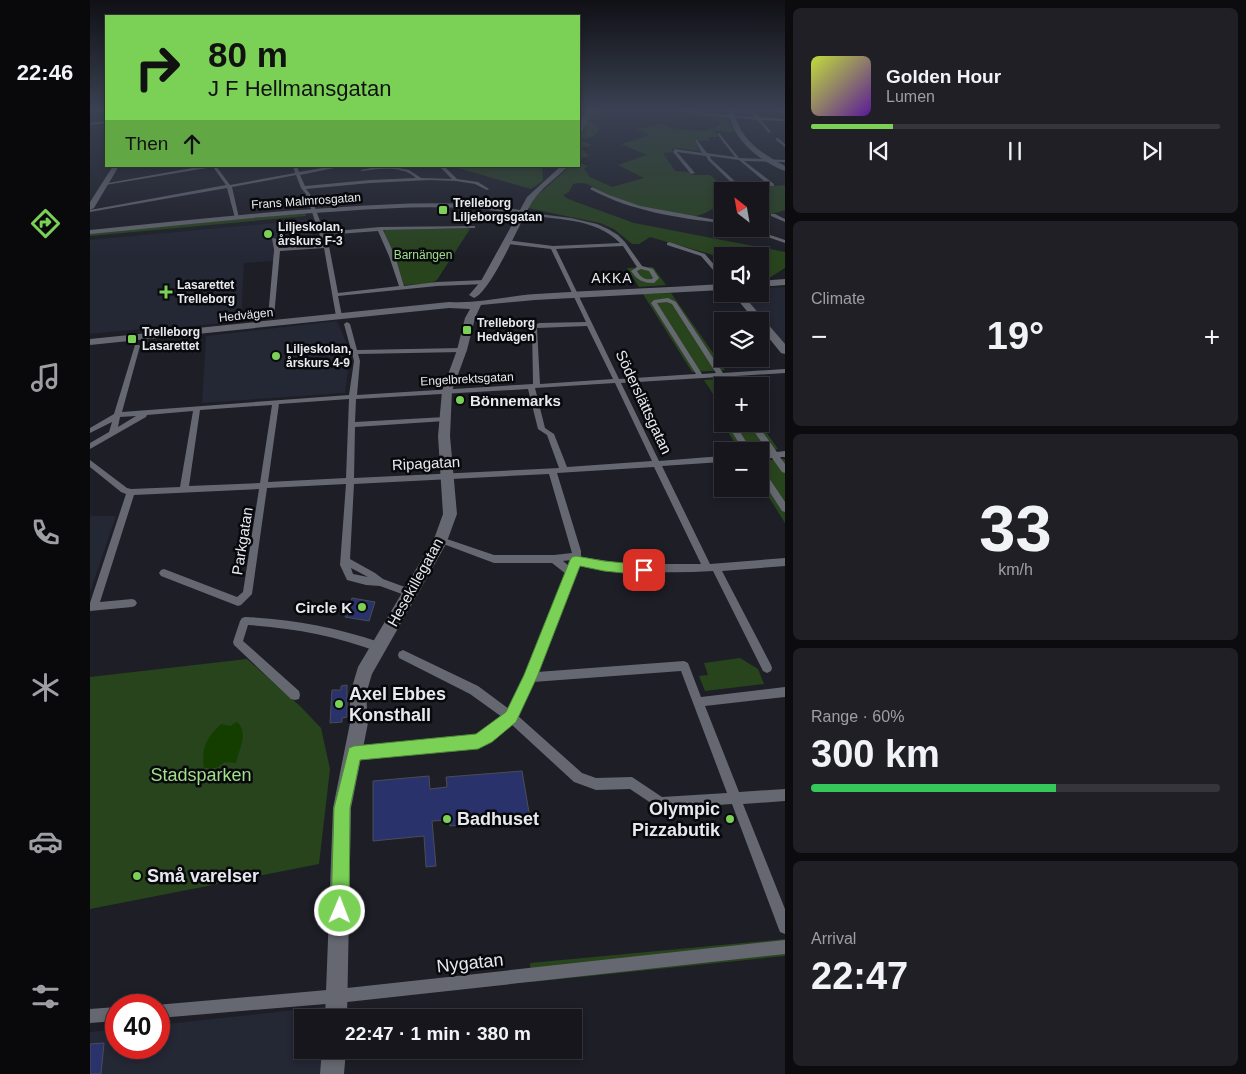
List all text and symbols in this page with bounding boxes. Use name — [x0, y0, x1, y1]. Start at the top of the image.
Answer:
icon: right — [125, 35, 190, 100]
text: 80 m — [208, 35, 288, 74]
text: 22:46 — [17, 60, 73, 85]
text: Golden Hour — [886, 66, 1001, 87]
text: J F Hellmansgatan — [208, 76, 391, 101]
text: Lumen — [886, 88, 935, 105]
icon: ahead — [178, 130, 206, 158]
text: Then — [125, 133, 168, 154]
icon: previous — [865, 137, 893, 165]
icon: pause — [1001, 137, 1029, 165]
icon: next — [1138, 137, 1166, 165]
north arrow — [714, 182, 769, 238]
map controls — [714, 182, 769, 497]
street label: Frans Malmrosgatan — [251, 190, 361, 212]
place label: Trelleborg Liljeborgsgatan — [453, 196, 542, 224]
marker: Trelleborg Liljeborgsgatan — [437, 204, 449, 216]
icon: directions — [28, 206, 63, 241]
place label: Liljeskolan, årskurs F-3 — [278, 220, 343, 248]
marker: Liljeskolan, årskurs F-3 — [262, 228, 274, 240]
button: sound — [714, 247, 769, 302]
park label: Barnängen — [394, 248, 452, 262]
district label: AKKA — [591, 270, 633, 286]
place label: Lasarettet Trelleborg — [177, 278, 235, 306]
marker: Lasarettet Trelleborg — [159, 285, 173, 299]
text: Climate — [811, 290, 865, 307]
street label: Hedvägen — [218, 305, 274, 325]
button: layers — [714, 312, 769, 367]
text: 19° — [987, 315, 1044, 357]
place label: Trelleborg Hedvägen — [477, 316, 535, 344]
text: − — [811, 321, 827, 352]
text: + — [1204, 321, 1220, 352]
marker: Trelleborg Hedvägen — [461, 324, 473, 336]
place label: Trelleborg Lasarettet — [142, 325, 200, 353]
marker: Trelleborg Lasarettet — [126, 333, 138, 345]
place label: Liljeskolan, årskurs 4-9 — [286, 342, 351, 370]
street label: Söderslättsgatan — [613, 347, 675, 457]
marker: Liljeskolan, årskurs 4-9 — [270, 350, 282, 362]
icon: music — [28, 360, 63, 395]
street label: Engelbrektsgatan — [420, 370, 514, 388]
button: + — [714, 377, 769, 432]
place label: Bönnemarks — [470, 392, 561, 409]
marker: Bönnemarks — [454, 394, 466, 406]
button: − — [714, 442, 769, 497]
street label: Ripagatan — [391, 453, 461, 473]
text: 33 — [979, 492, 1052, 565]
street label: Parkgatan — [228, 506, 256, 576]
icon: phone — [28, 515, 63, 550]
street label: Hesekillegatan — [384, 535, 446, 629]
pin — [623, 549, 665, 591]
icon: arrive — [630, 556, 658, 584]
text: km/h — [998, 561, 1033, 578]
place label: Circle K — [295, 599, 352, 616]
marker: Circle K — [356, 601, 368, 613]
icon: climate — [28, 670, 63, 705]
place label: Axel Ebbes Konsthall — [349, 684, 446, 725]
marker: Axel Ebbes Konsthall — [333, 698, 345, 710]
text: Range · 60% — [811, 708, 904, 725]
text: 300 km — [811, 733, 940, 775]
park label: Stadsparken — [150, 765, 252, 785]
place label: Olympic Pizzabutik — [632, 799, 721, 840]
place label: Badhuset — [457, 809, 539, 829]
marker: Badhuset — [441, 813, 453, 825]
marker: Olympic Pizzabutik — [724, 813, 736, 825]
icon: car — [28, 824, 63, 859]
place label: Små varelser — [147, 866, 259, 886]
marker: Små varelser — [131, 870, 143, 882]
position arrow — [313, 884, 365, 936]
text: Arrival — [811, 930, 856, 947]
street label: Nygatan — [436, 950, 504, 976]
text: 22:47 — [811, 955, 908, 997]
icon: filters — [28, 979, 63, 1014]
speed limit sign: 40 — [105, 994, 170, 1059]
text: 22:47 · 1 min · 380 m — [345, 1023, 531, 1044]

